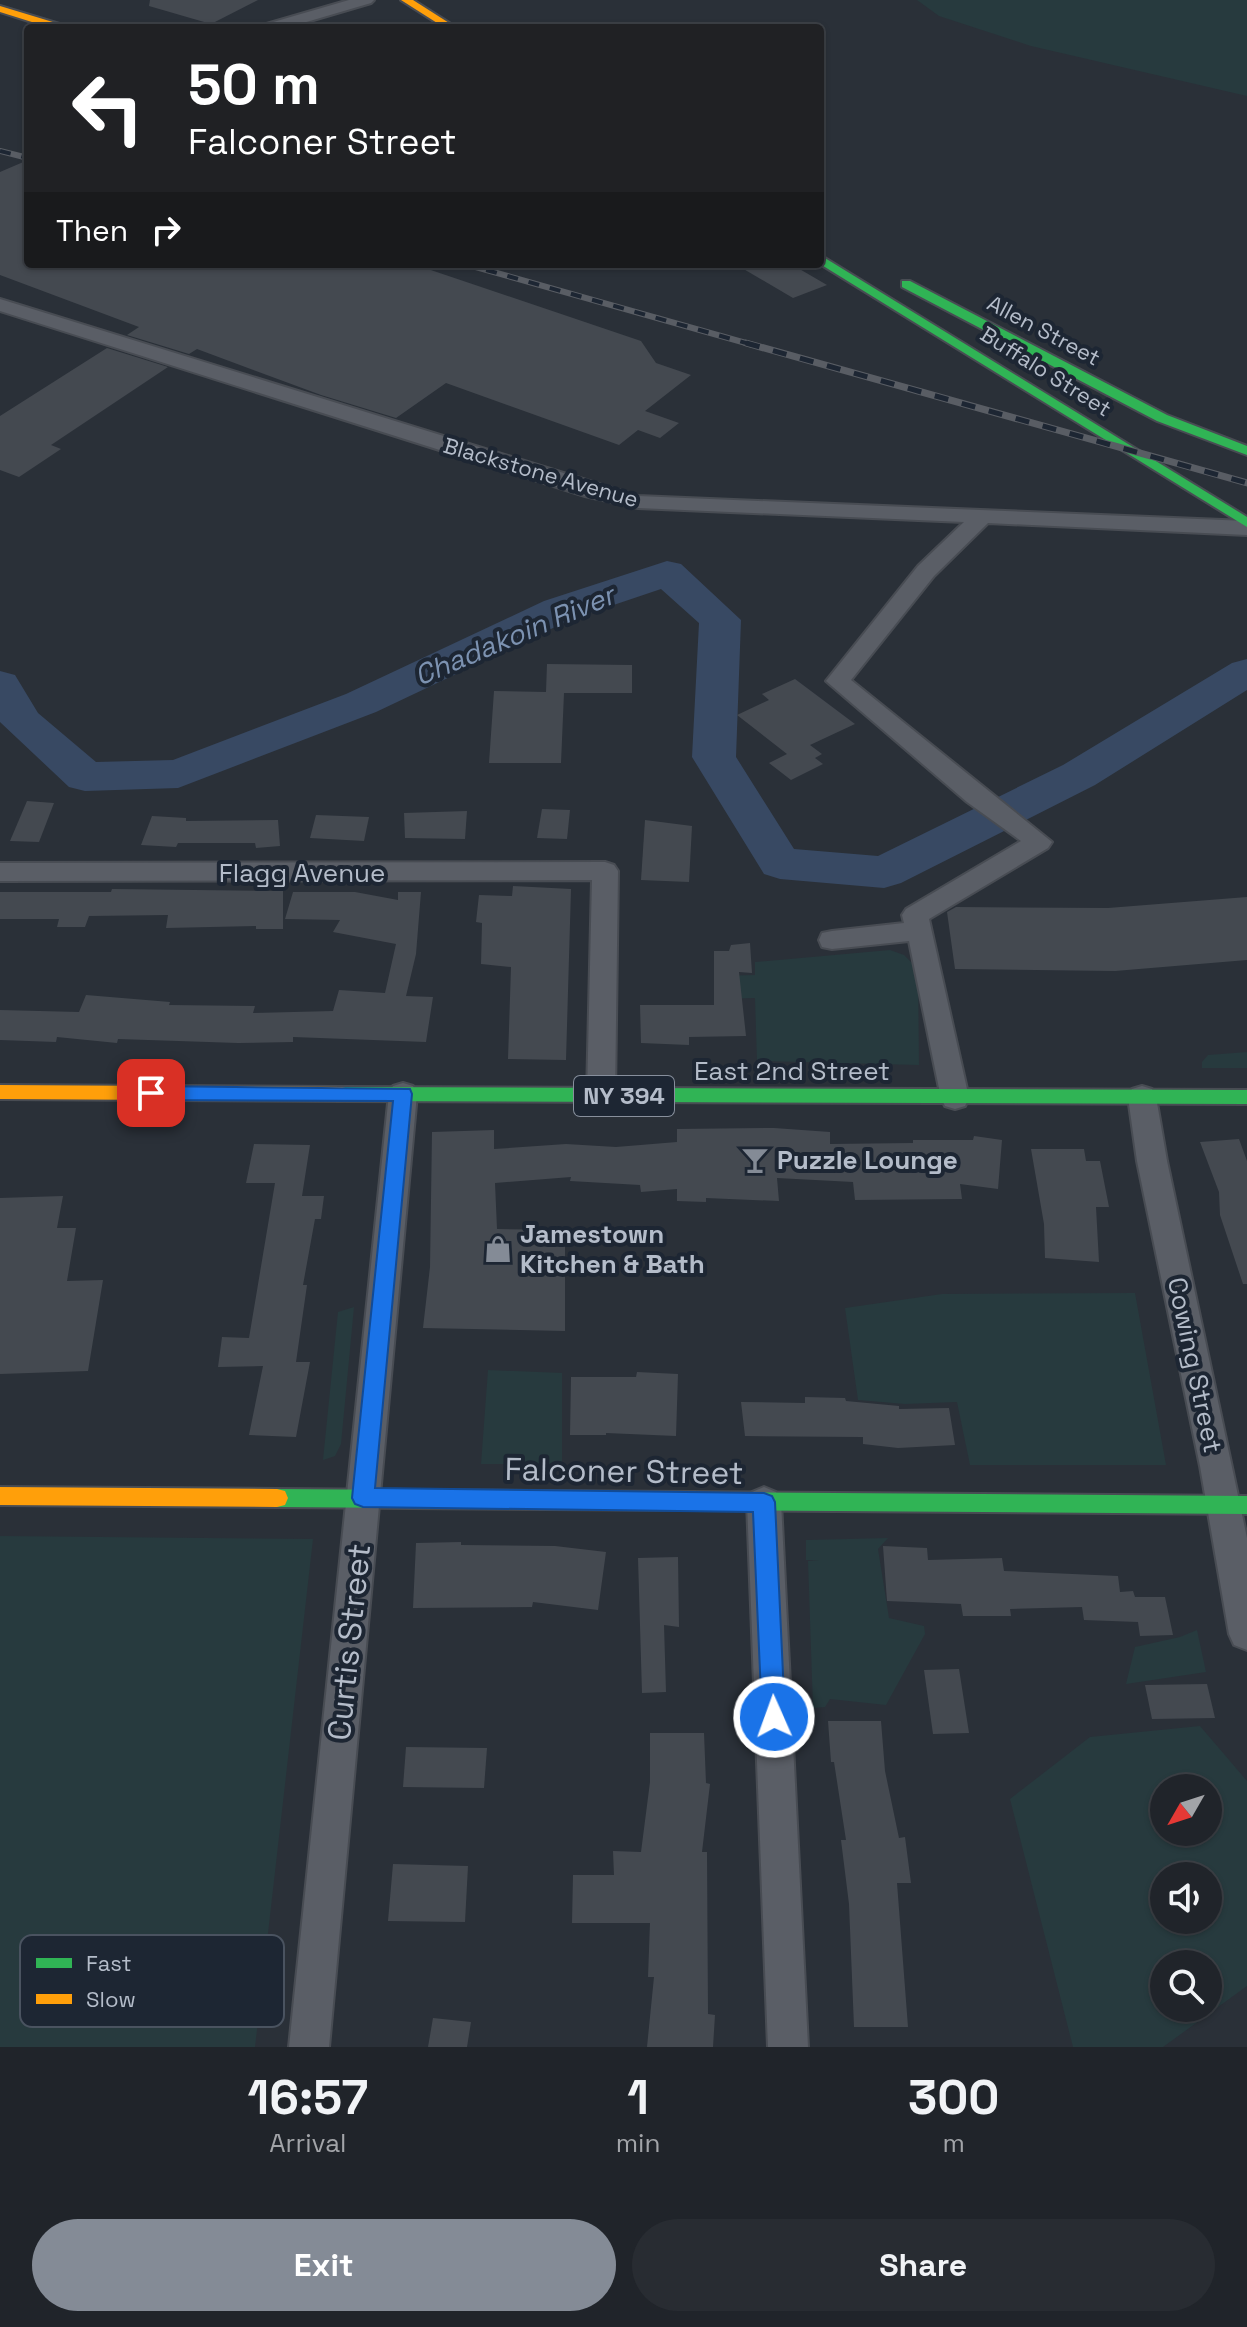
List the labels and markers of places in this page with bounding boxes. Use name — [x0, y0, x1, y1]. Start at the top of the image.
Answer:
pin — [117, 1059, 185, 1127]
place label: Puzzle Lounge — [777, 1143, 958, 1177]
bar icon: Puzzle Lounge — [740, 1145, 770, 1175]
place label: Jamestown Kitchen & Bath — [520, 1217, 705, 1281]
shop icon: Jamestown Kitchen & Bath — [483, 1234, 513, 1264]

